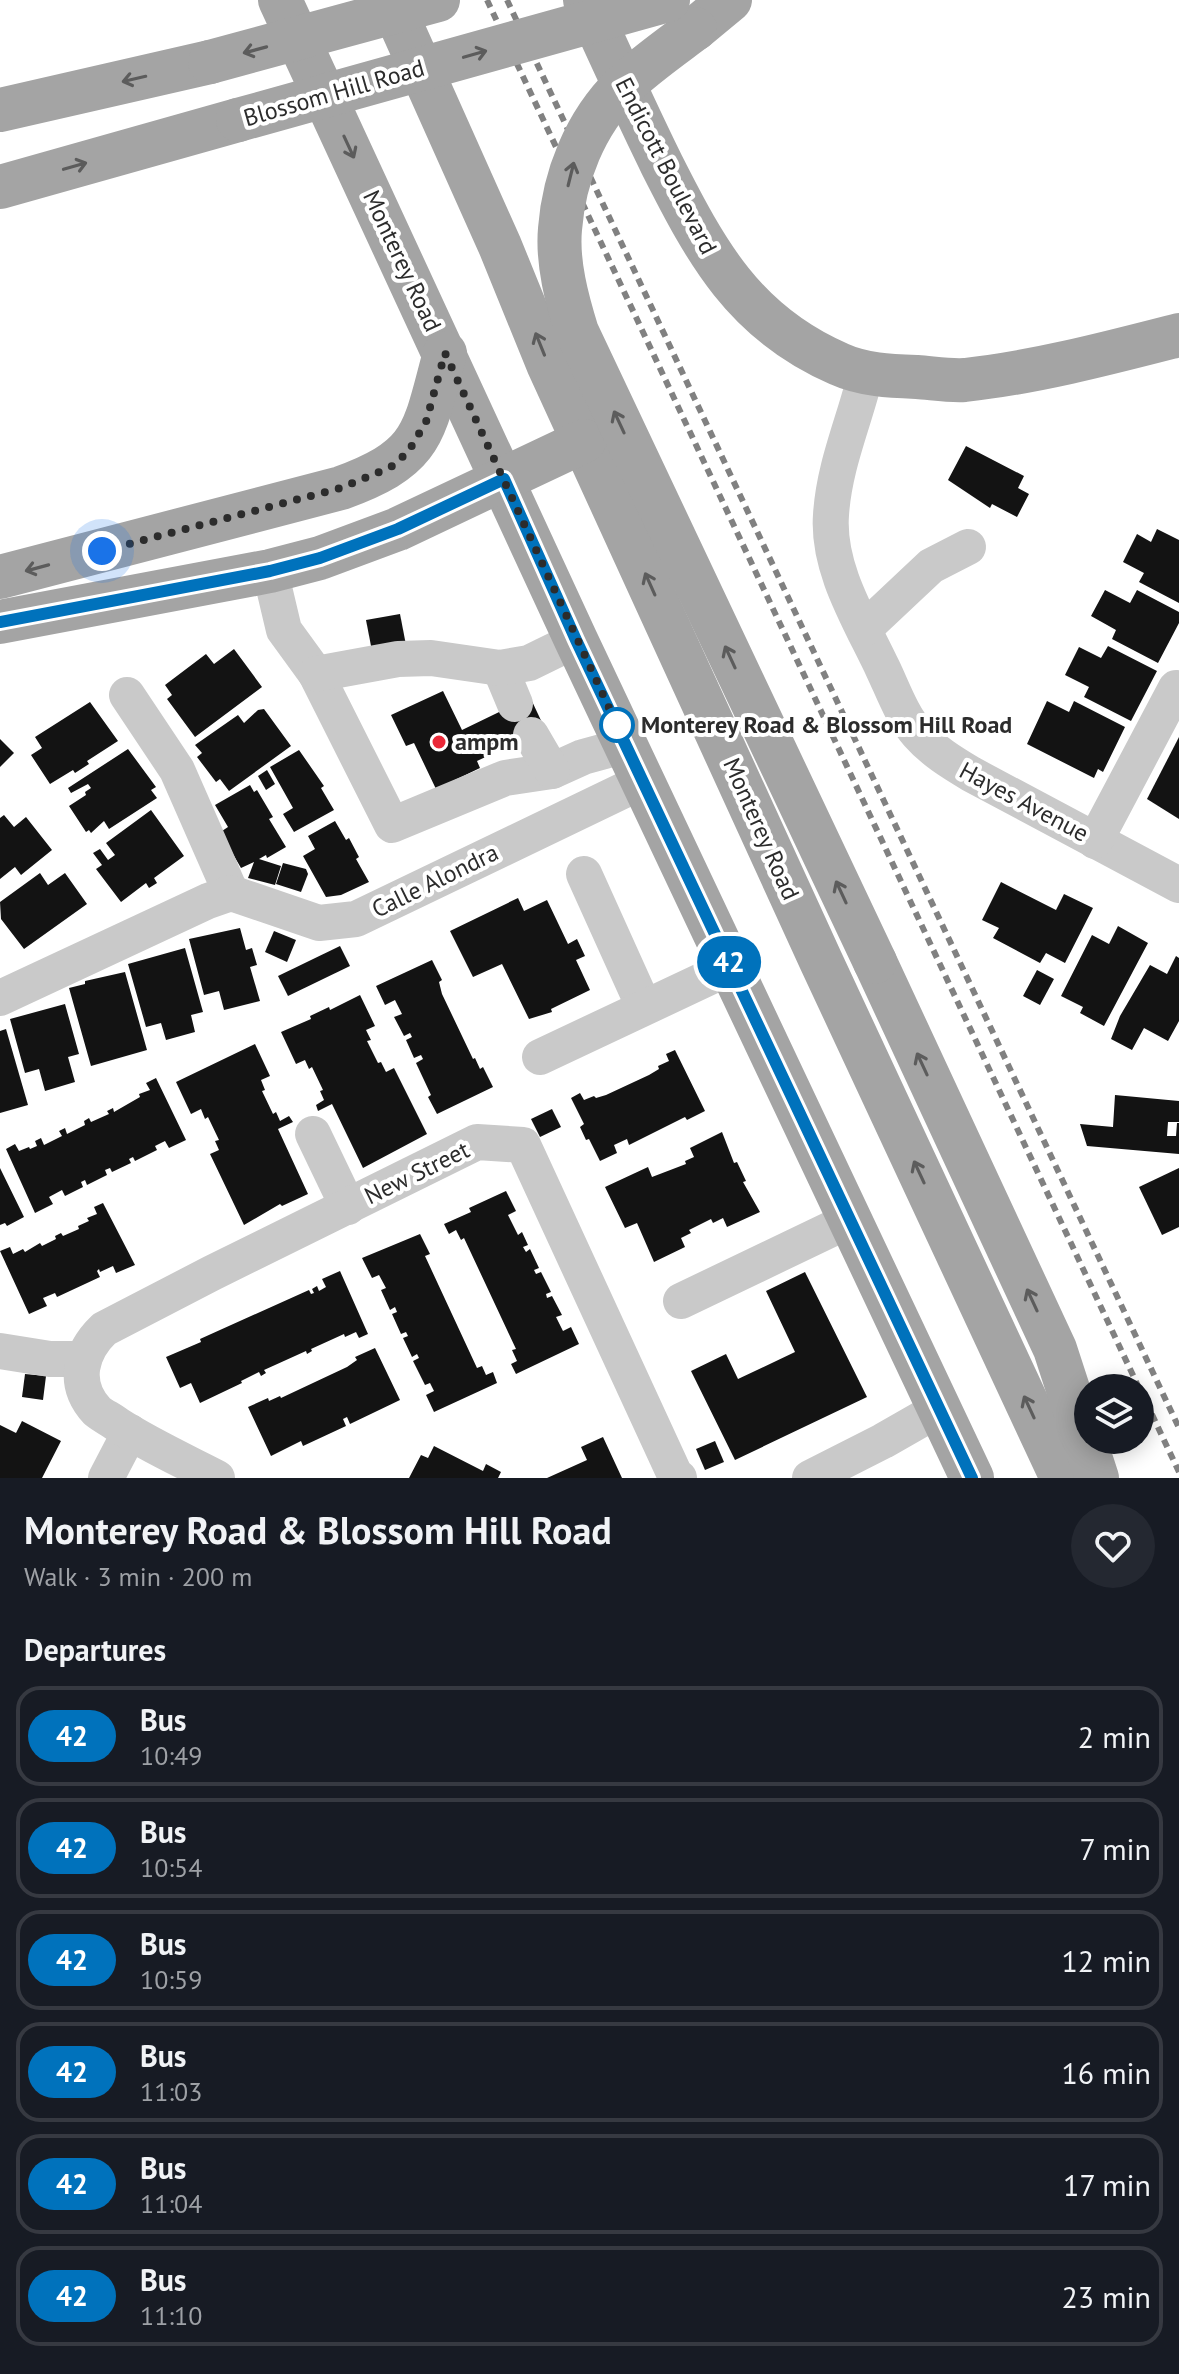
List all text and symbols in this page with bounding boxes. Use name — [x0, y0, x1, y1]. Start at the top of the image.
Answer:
one-way arrow — [242, 43, 268, 58]
one-way arrow — [462, 46, 488, 61]
street label: Blossom Hill Road — [240, 52, 428, 133]
one-way arrow — [122, 72, 148, 87]
street label: Endicott Boulevard — [609, 72, 724, 259]
one-way arrow — [342, 134, 357, 158]
one-way arrow — [62, 157, 88, 172]
one-way arrow — [565, 162, 580, 188]
street label: Monterey Road — [356, 185, 449, 336]
one-way arrow — [532, 332, 546, 357]
one-way arrow — [611, 410, 626, 434]
your location — [82, 531, 122, 571]
one-way arrow — [25, 562, 50, 577]
one-way arrow — [641, 572, 656, 597]
one-way arrow — [722, 645, 737, 669]
marker: Monterey Road & Blossom Hill Road — [600, 708, 634, 742]
place label: Monterey Road & Blossom Hill Road — [641, 709, 1012, 740]
place label: ampm — [455, 726, 519, 757]
marker: ampm — [430, 733, 448, 751]
street label: Monterey Road — [716, 753, 807, 905]
street label: Hayes Avenue — [954, 755, 1094, 849]
street label: Calle Alondra — [366, 837, 503, 925]
one-way arrow — [833, 880, 848, 904]
line badge: 42 — [693, 936, 765, 988]
text: 42 — [713, 943, 745, 980]
one-way arrow — [914, 1052, 929, 1076]
street label: New Street — [359, 1134, 474, 1211]
one-way arrow — [911, 1160, 926, 1184]
one-way arrow — [1024, 1288, 1039, 1312]
map controls — [1074, 1374, 1154, 1454]
button: layers — [1074, 1374, 1154, 1454]
one-way arrow — [1021, 1396, 1036, 1420]
button: heart — [1071, 1504, 1155, 1588]
text: Monterey Road & Blossom Hill Road — [24, 1505, 612, 1554]
text: Walk · 3 min · 200 m — [24, 1560, 252, 1593]
text: Departures — [24, 1630, 166, 1669]
text: Bus — [140, 1700, 187, 1739]
text: 42 — [56, 1717, 88, 1754]
text: 2 min — [1078, 1717, 1151, 1756]
text: 10:49 — [140, 1739, 202, 1772]
text: Bus — [140, 1812, 187, 1851]
text: 42 — [56, 1829, 88, 1866]
text: 7 min — [1079, 1829, 1151, 1868]
text: 10:54 — [140, 1851, 202, 1884]
text: Bus — [140, 1924, 187, 1963]
text: 42 — [56, 1941, 88, 1978]
text: 12 min — [1061, 1941, 1151, 1980]
text: 10:59 — [140, 1963, 202, 1996]
text: Bus — [140, 2036, 187, 2075]
text: 42 — [56, 2053, 88, 2090]
text: 16 min — [1061, 2053, 1151, 2092]
text: 11:03 — [140, 2075, 202, 2108]
text: Bus — [140, 2148, 187, 2187]
text: 42 — [56, 2165, 88, 2202]
text: 17 min — [1063, 2165, 1151, 2204]
text: 11:04 — [140, 2187, 202, 2220]
text: Bus — [140, 2260, 187, 2299]
text: 42 — [56, 2277, 88, 2314]
text: 23 min — [1061, 2277, 1151, 2316]
text: 11:10 — [140, 2299, 202, 2332]

